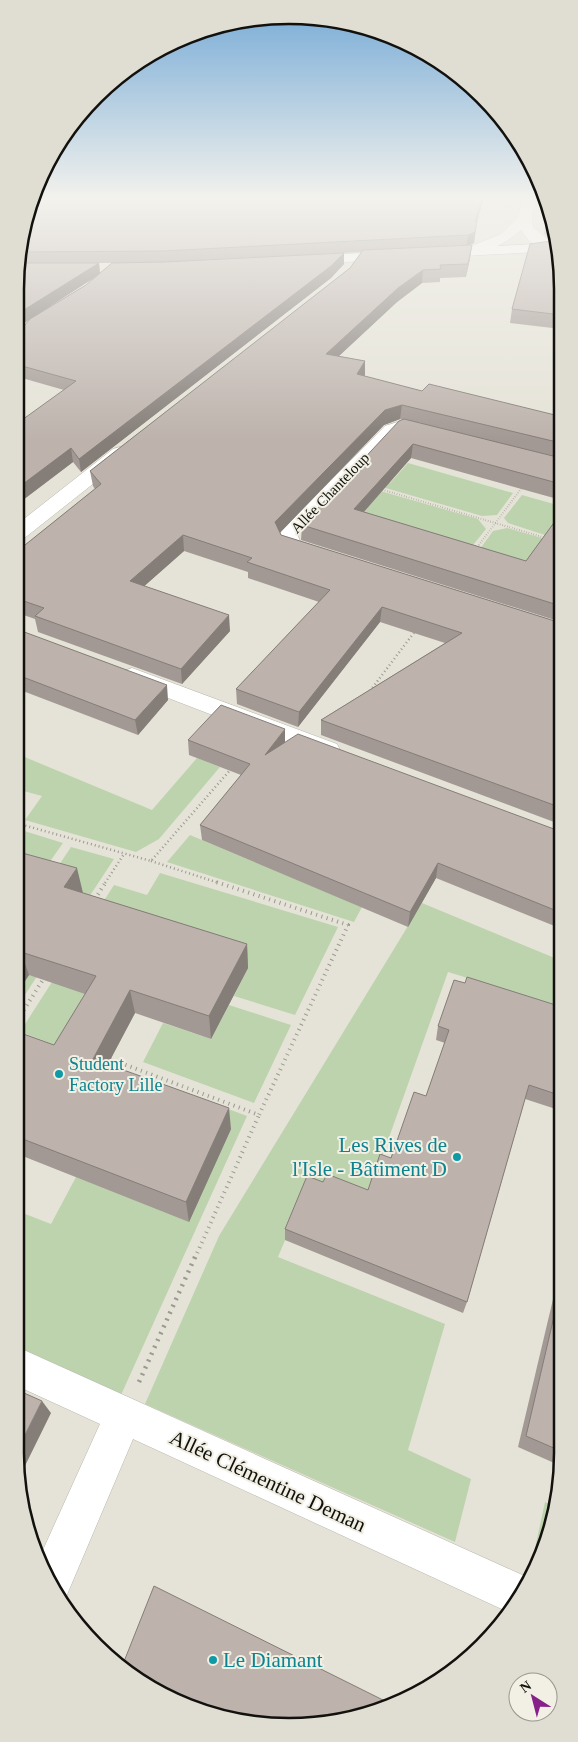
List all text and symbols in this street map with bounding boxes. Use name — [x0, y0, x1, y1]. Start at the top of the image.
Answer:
street label: Allée Chanteloup — [288, 450, 372, 536]
place label: Student Factory Lille — [69, 1054, 162, 1095]
marker: Student Factory Lille — [53, 1068, 65, 1080]
place label: Les Rives de l'Isle - Bâtiment D — [292, 1133, 447, 1181]
marker: Les Rives de l'Isle - Bâtiment D — [451, 1151, 463, 1163]
street label: Allée Clémentine Deman — [166, 1425, 370, 1537]
place label: Le Diamant — [223, 1648, 323, 1672]
marker: Le Diamant — [207, 1654, 219, 1666]
north arrow — [508, 1672, 558, 1722]
text: N — [517, 1678, 534, 1696]

